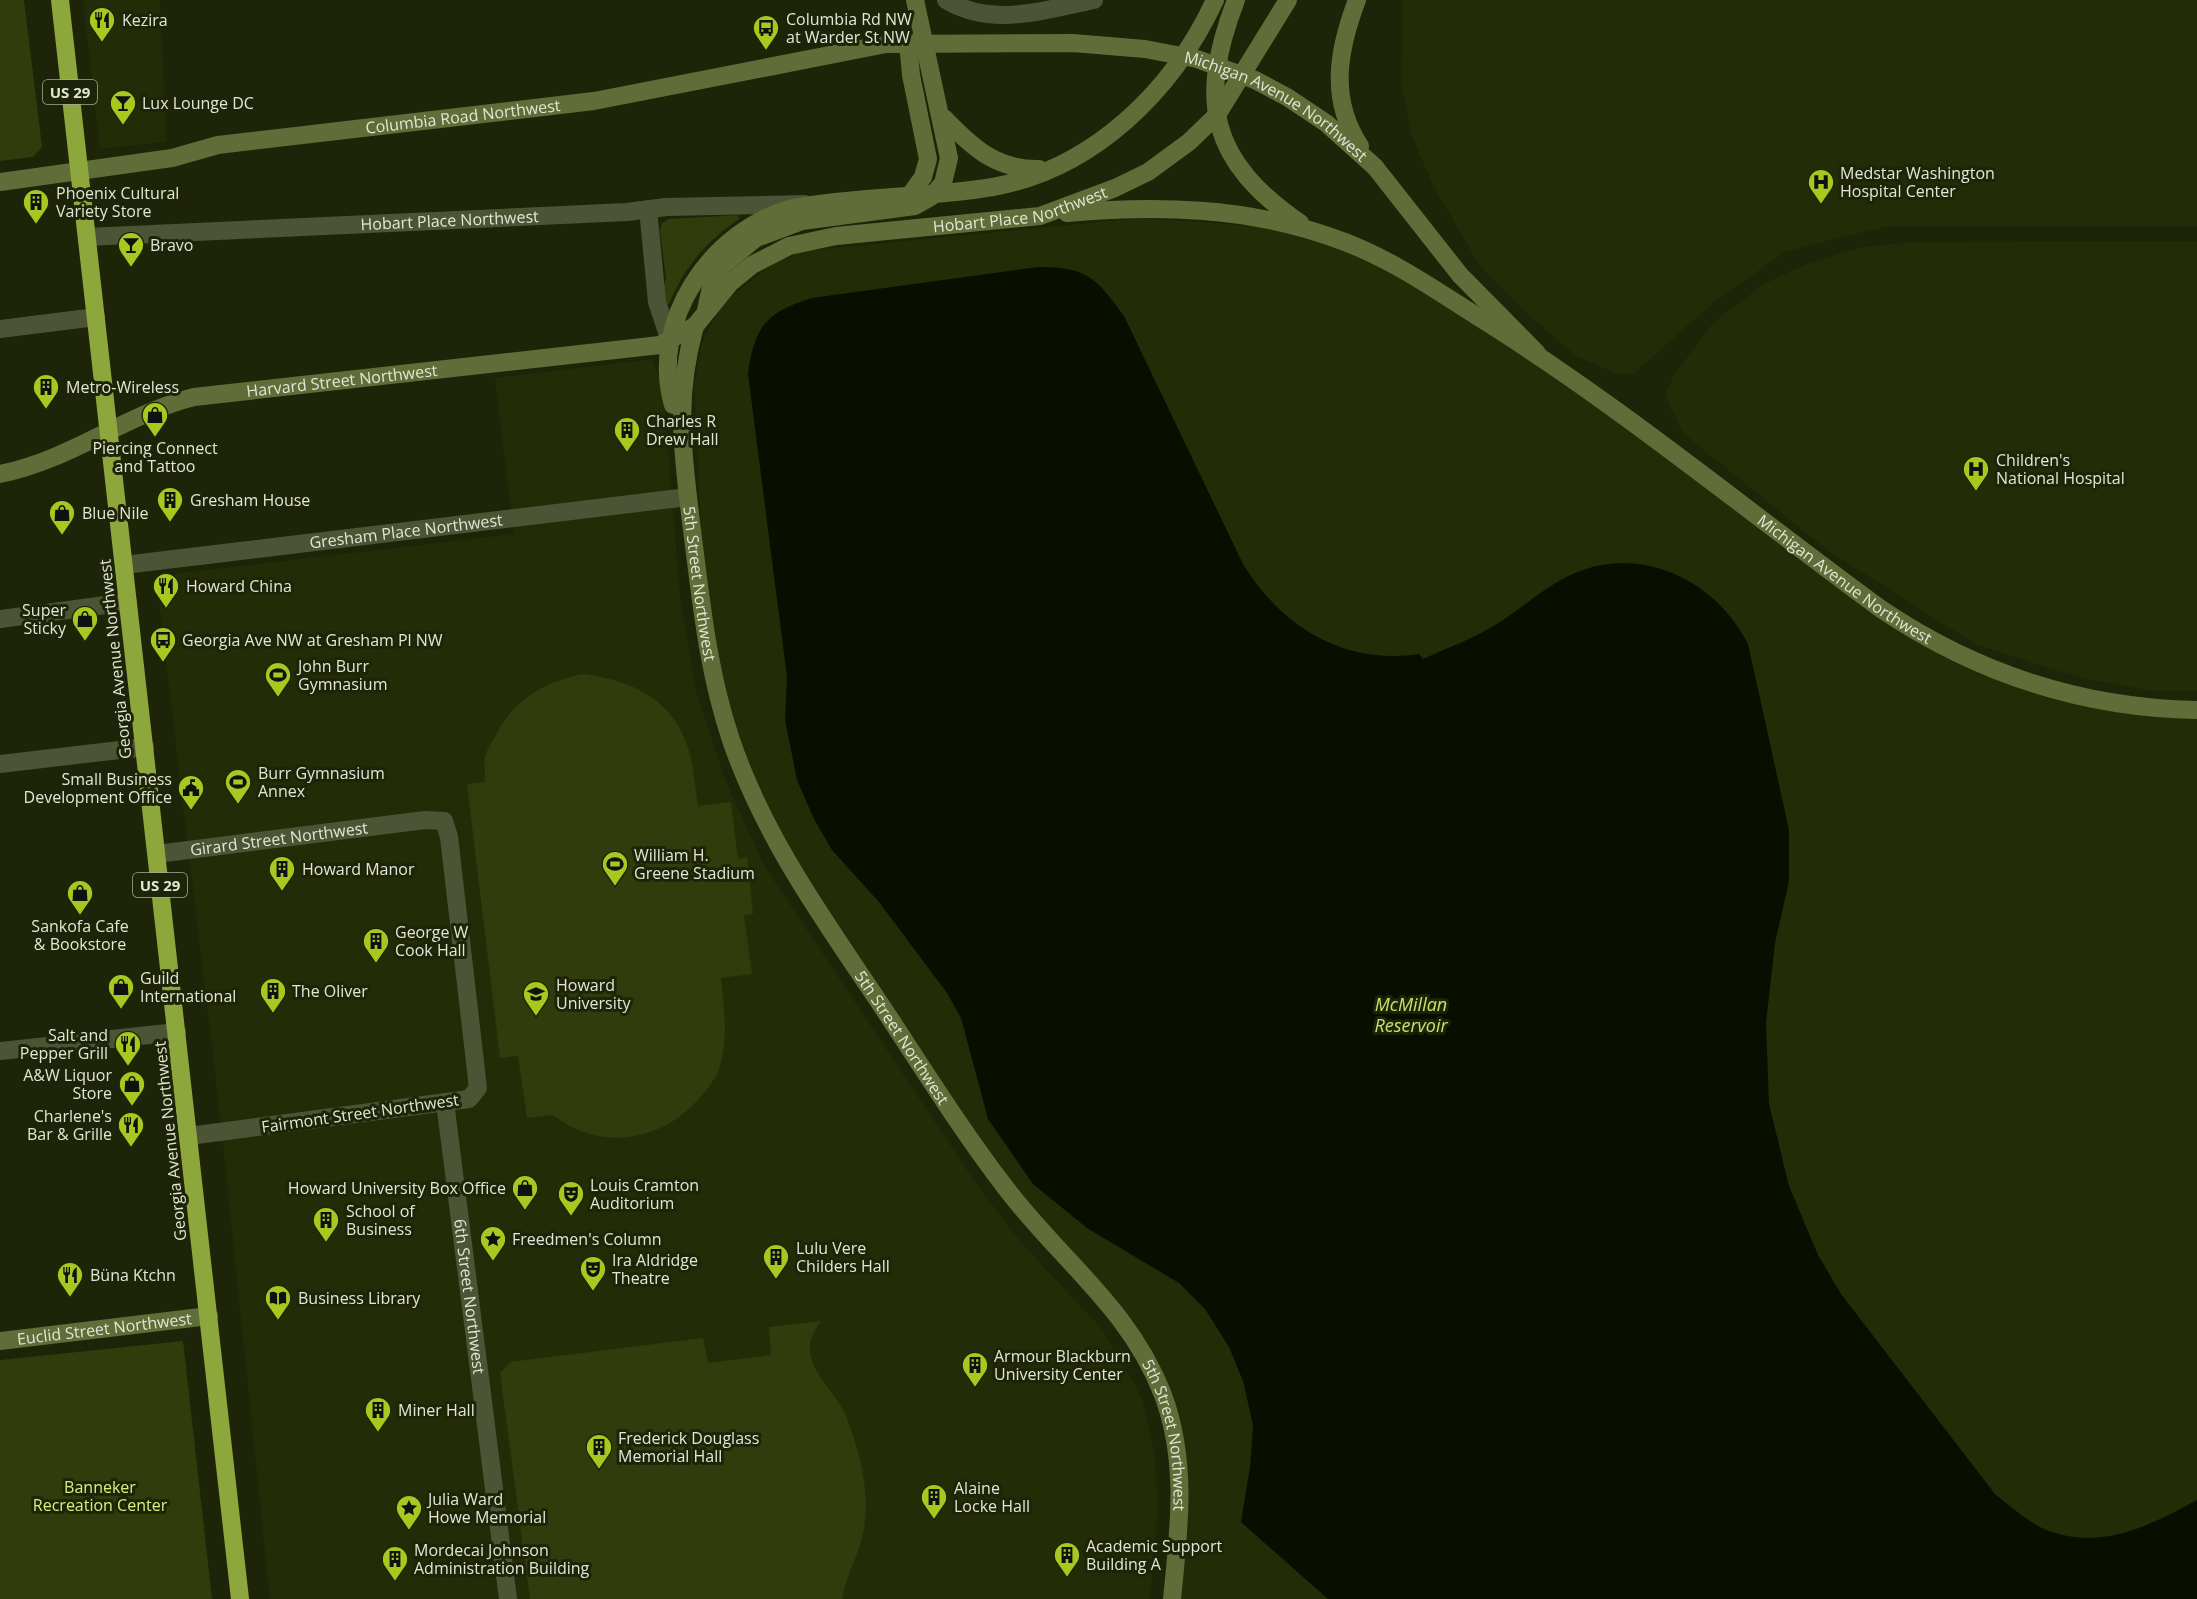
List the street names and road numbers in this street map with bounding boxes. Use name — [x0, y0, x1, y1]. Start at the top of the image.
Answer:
street label: Michigan Avenue Northwest — [1182, 46, 1373, 166]
road number: US 29 — [43, 80, 97, 104]
street label: Columbia Road Northwest — [364, 94, 562, 139]
street label: Hobart Place Northwest — [932, 181, 1110, 237]
street label: Hobart Place Northwest — [360, 205, 539, 235]
street label: Harvard Street Northwest — [245, 359, 439, 402]
street label: 5th Street Northwest — [678, 505, 722, 663]
street label: Gresham Place Northwest — [308, 508, 504, 554]
street label: Michigan Avenue Northwest — [1753, 509, 1936, 649]
street label: Georgia Avenue Northwest — [94, 558, 136, 760]
street label: Girard Street Northwest — [189, 816, 369, 861]
road number: US 29 — [133, 873, 187, 897]
street label: 5th Street Northwest — [850, 966, 955, 1109]
street label: Georgia Avenue Northwest — [149, 1040, 191, 1242]
street label: Fairmont Street Northwest — [260, 1088, 460, 1138]
street label: 6th Street Northwest — [449, 1218, 490, 1376]
street label: Euclid Street Northwest — [16, 1307, 193, 1350]
street label: 5th Street Northwest — [1137, 1355, 1191, 1512]

